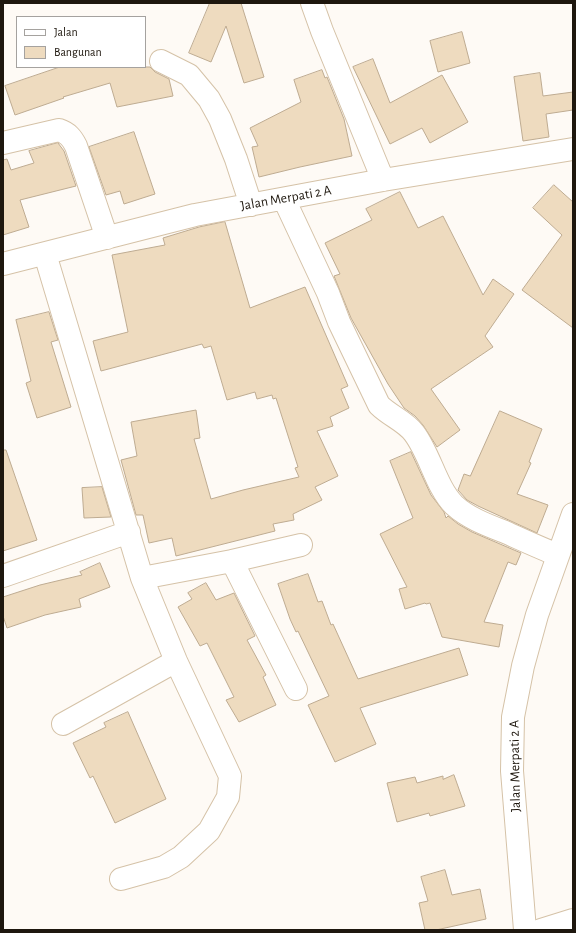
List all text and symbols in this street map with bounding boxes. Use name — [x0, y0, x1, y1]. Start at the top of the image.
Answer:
legend — [16, 16, 146, 68]
text: Jalan — [54, 26, 78, 38]
text: Bangunan — [54, 46, 102, 58]
street label: Jalan Merpati 2 A — [239, 182, 333, 214]
street label: Jalan Merpati 2 A — [506, 720, 524, 812]

